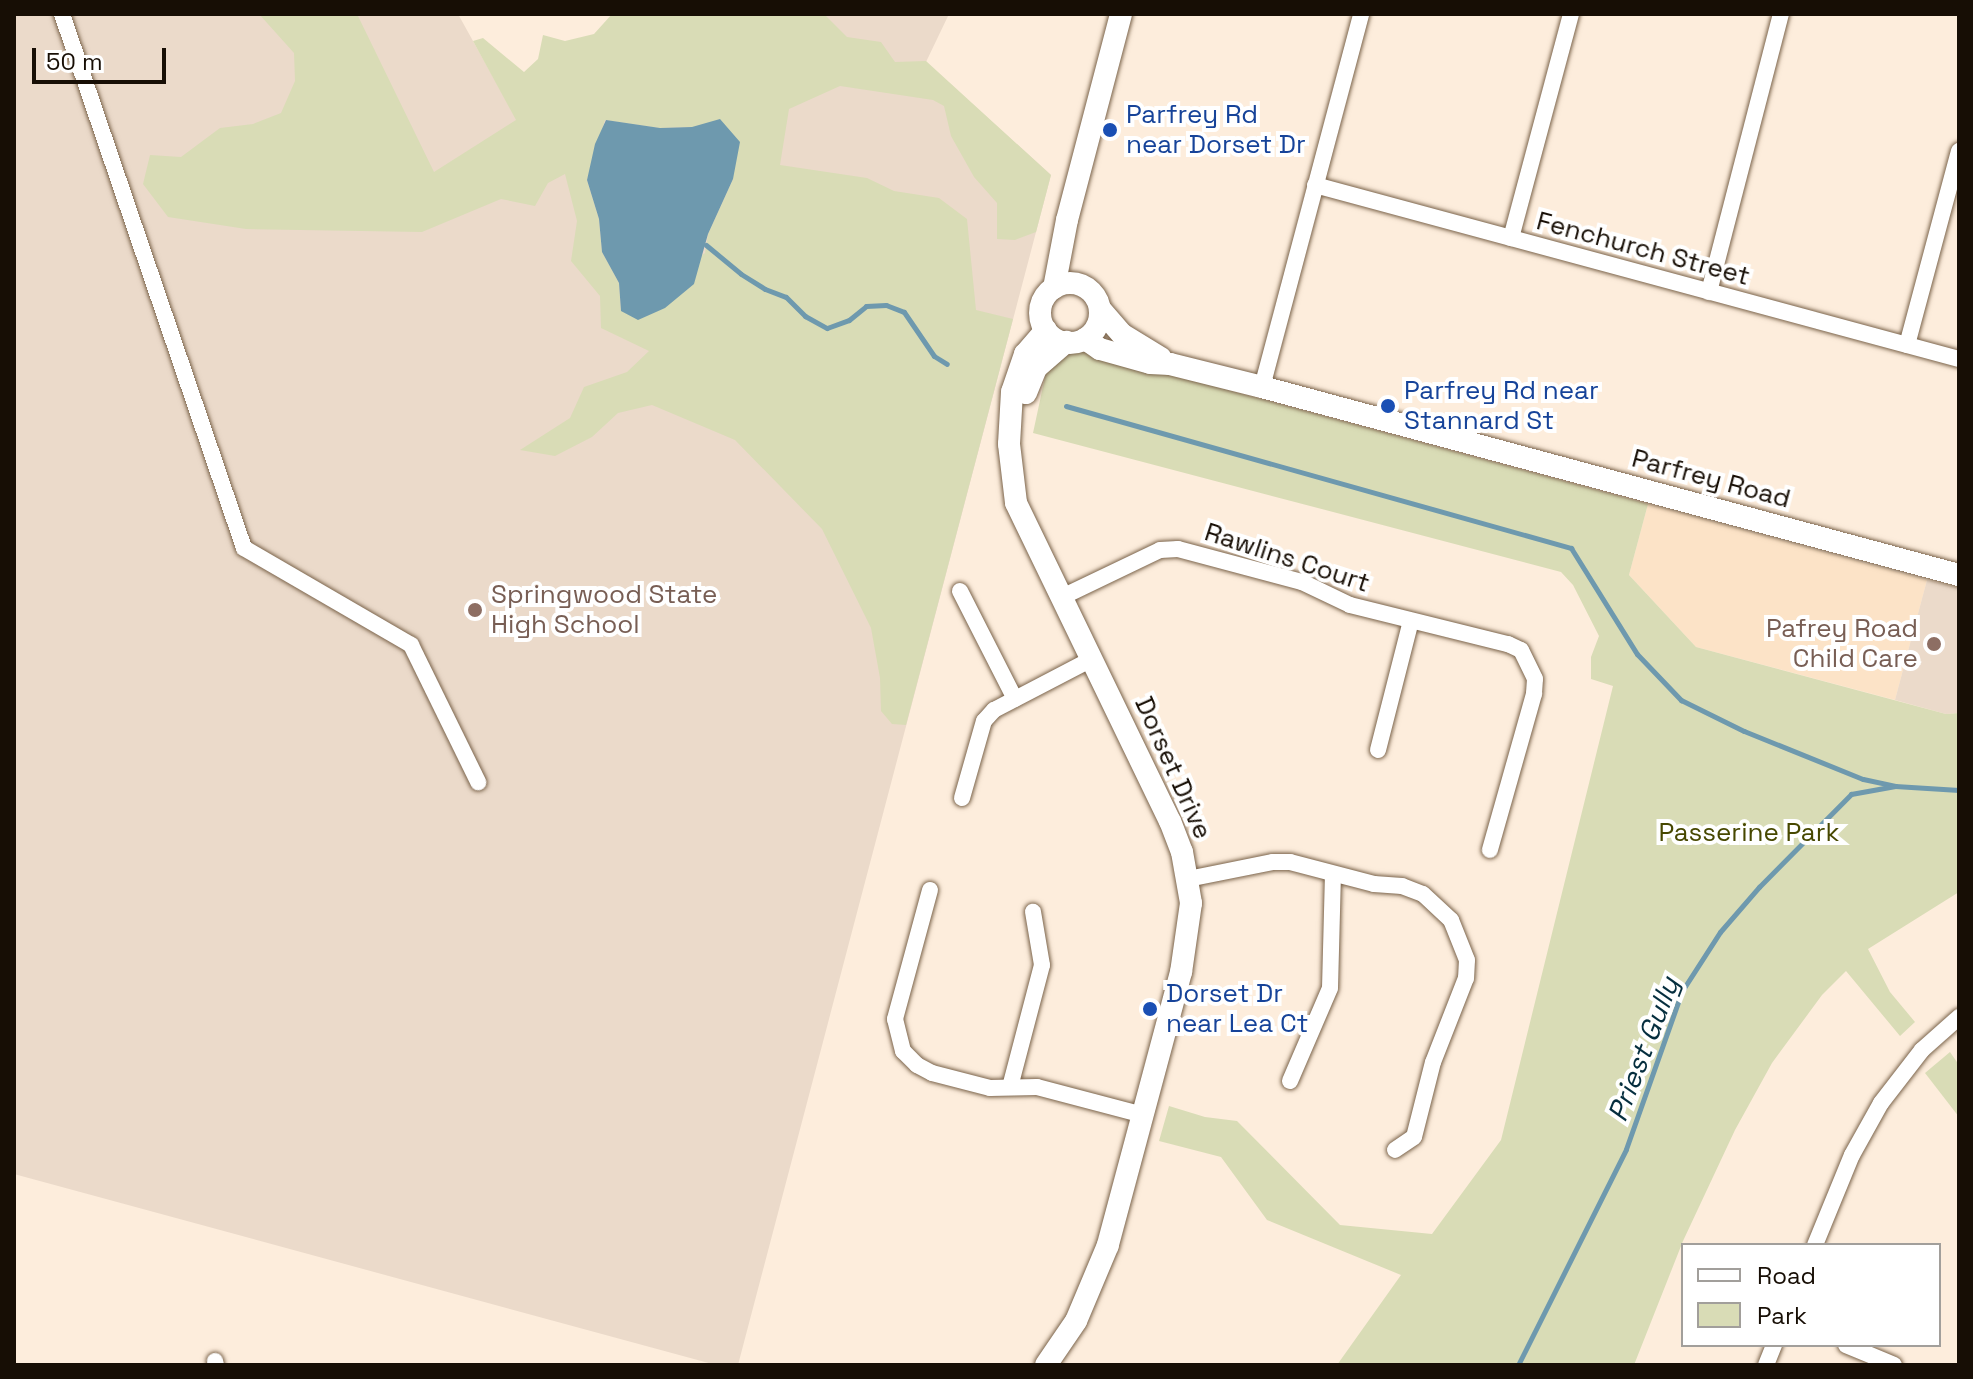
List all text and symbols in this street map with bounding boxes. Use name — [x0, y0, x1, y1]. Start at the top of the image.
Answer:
scale bar — [36, 32, 170, 82]
text: 50 m — [46, 46, 103, 77]
place label: Parfrey Rd near Dorset Dr — [1126, 99, 1306, 160]
marker: Parfrey Rd near Dorset Dr — [1101, 121, 1119, 139]
street label: Fenchurch Street — [1533, 206, 1753, 292]
place label: Parfrey Rd near Stannard St — [1404, 375, 1599, 436]
marker: Parfrey Rd near Stannard St — [1379, 397, 1397, 415]
street label: Parfrey Road — [1628, 443, 1794, 515]
street label: Rawlins Court — [1201, 517, 1373, 599]
place label: Springwood State High School — [491, 579, 717, 640]
marker: Springwood State High School — [466, 601, 484, 619]
place label: Pafrey Road Child Care — [1766, 613, 1918, 674]
marker: Pafrey Road Child Care — [1925, 635, 1943, 653]
street label: Dorset Drive — [1128, 692, 1218, 844]
park label: Passerine Park — [1658, 817, 1840, 849]
water label: Priest Gully — [1600, 972, 1686, 1126]
place label: Dorset Dr near Lea Ct — [1166, 978, 1309, 1040]
marker: Dorset Dr near Lea Ct — [1141, 1000, 1159, 1018]
legend — [1681, 1243, 1941, 1347]
text: Road — [1757, 1260, 1816, 1291]
text: Park — [1757, 1300, 1807, 1331]

